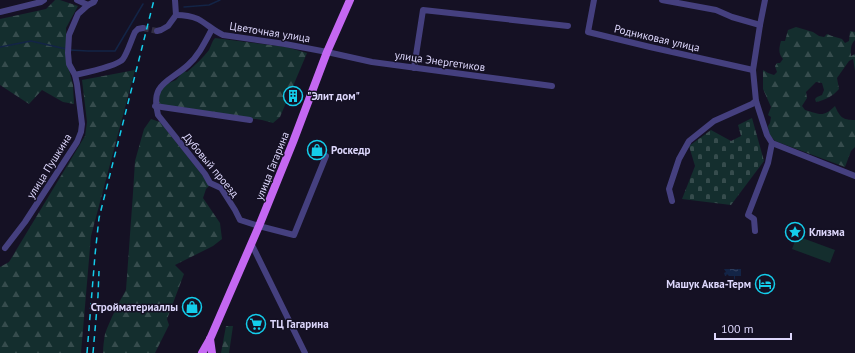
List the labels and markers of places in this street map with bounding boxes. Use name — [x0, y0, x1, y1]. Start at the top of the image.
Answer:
building icon: "Элит дом" — [282, 85, 304, 107]
place label: "Элит дом" — [307, 89, 360, 103]
shop icon: Роскедр — [306, 139, 328, 161]
place label: Роскедр — [331, 143, 371, 157]
place icon: Клизма — [784, 221, 806, 243]
place label: Клизма — [809, 225, 845, 239]
hotel icon: Машук Аква-Терм — [754, 273, 776, 295]
place label: Машук Аква-Терм — [666, 277, 751, 291]
shop icon: Стройматериаллы — [181, 296, 203, 318]
place label: Стройматериаллы — [91, 300, 178, 314]
supermarket icon: ТЦ Гагарина — [245, 313, 267, 335]
place label: ТЦ Гагарина — [270, 317, 329, 331]

